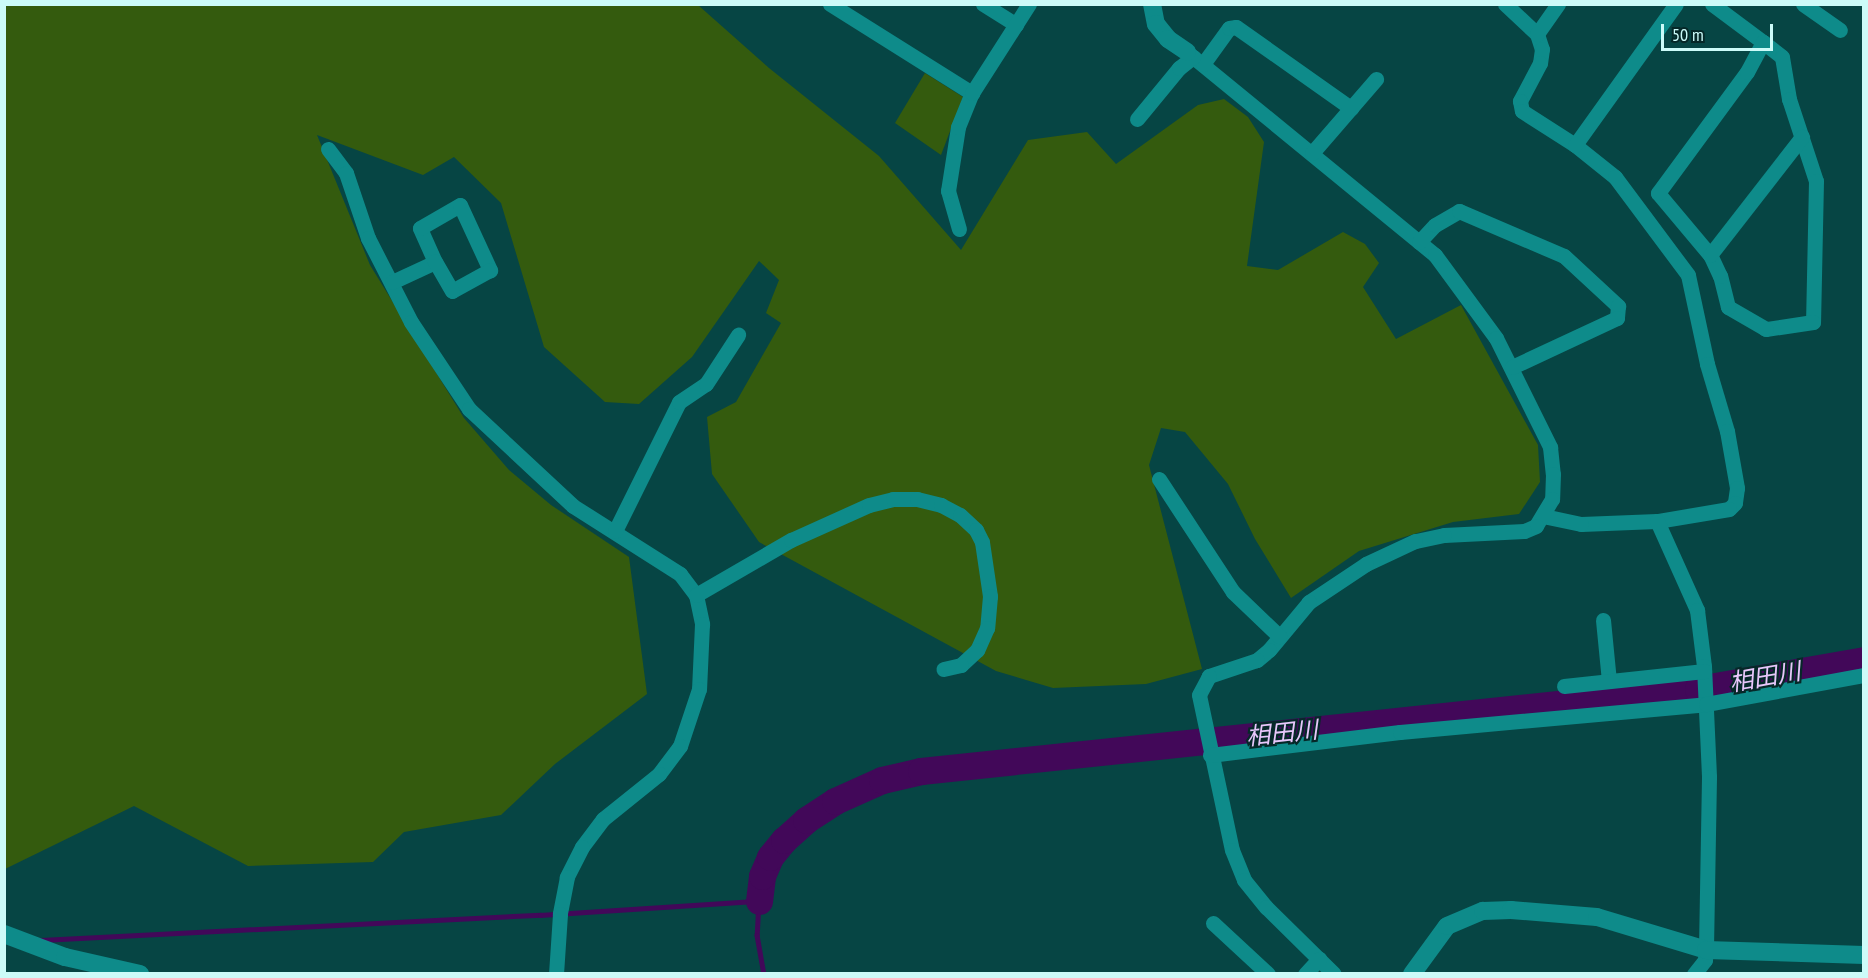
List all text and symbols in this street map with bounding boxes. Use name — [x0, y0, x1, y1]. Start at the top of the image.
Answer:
scale bar — [1664, 12, 1776, 50]
text: 50 m — [1672, 23, 1704, 46]
water label: 相田川 — [1727, 657, 1803, 697]
water label: 相田川 — [1245, 715, 1319, 751]

